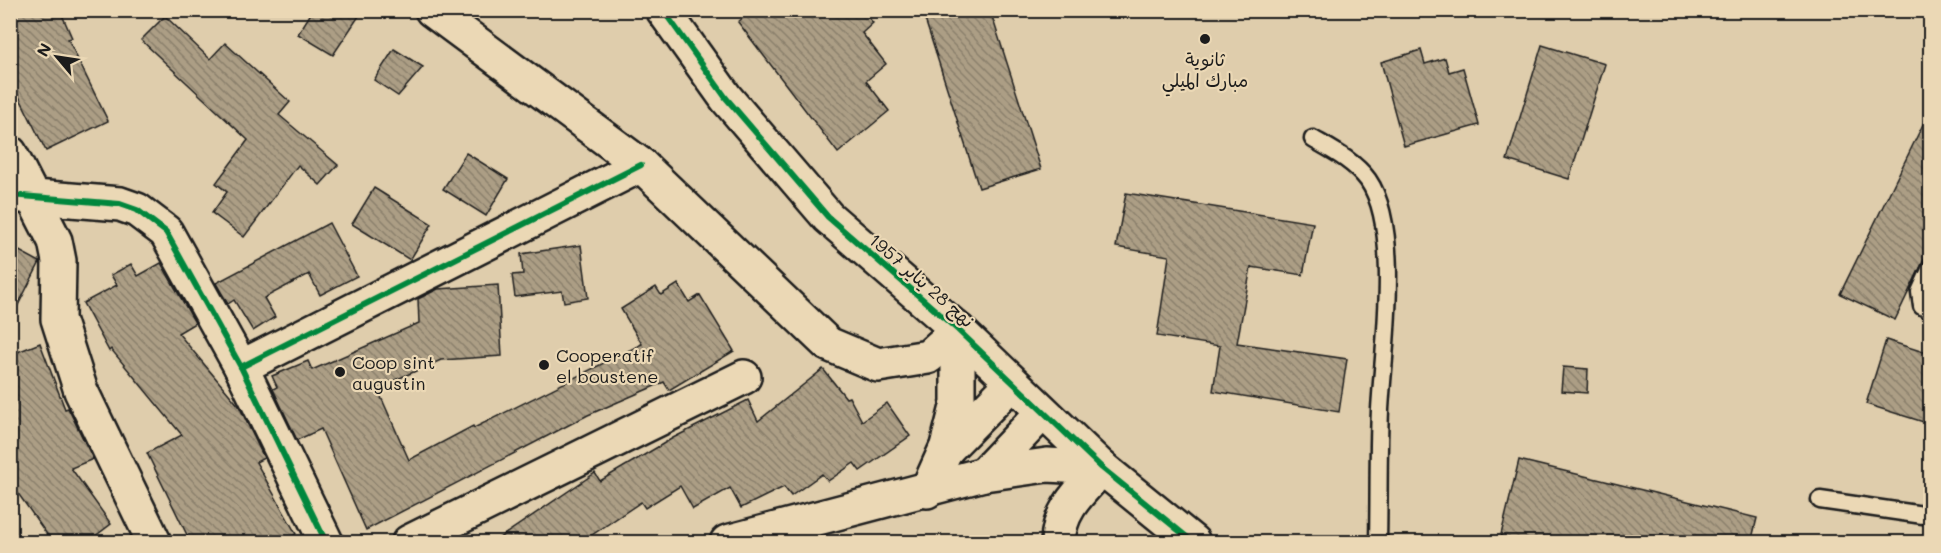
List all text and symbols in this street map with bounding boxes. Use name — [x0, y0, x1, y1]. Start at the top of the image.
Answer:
north arrow — [27, 27, 87, 87]
marker: ثانوية مبارك الميلي — [1198, 32, 1212, 46]
text: N — [31, 39, 56, 60]
place label: ثانوية مبارك الميلي — [1162, 47, 1248, 97]
street label: نهج 28 يناير 1957 — [864, 228, 980, 333]
place label: Cooperatif el boustene — [556, 343, 658, 388]
place label: Coop sint augustin — [352, 350, 435, 395]
marker: Cooperatif el boustene — [537, 358, 551, 372]
marker: Coop sint augustin — [333, 365, 347, 379]

